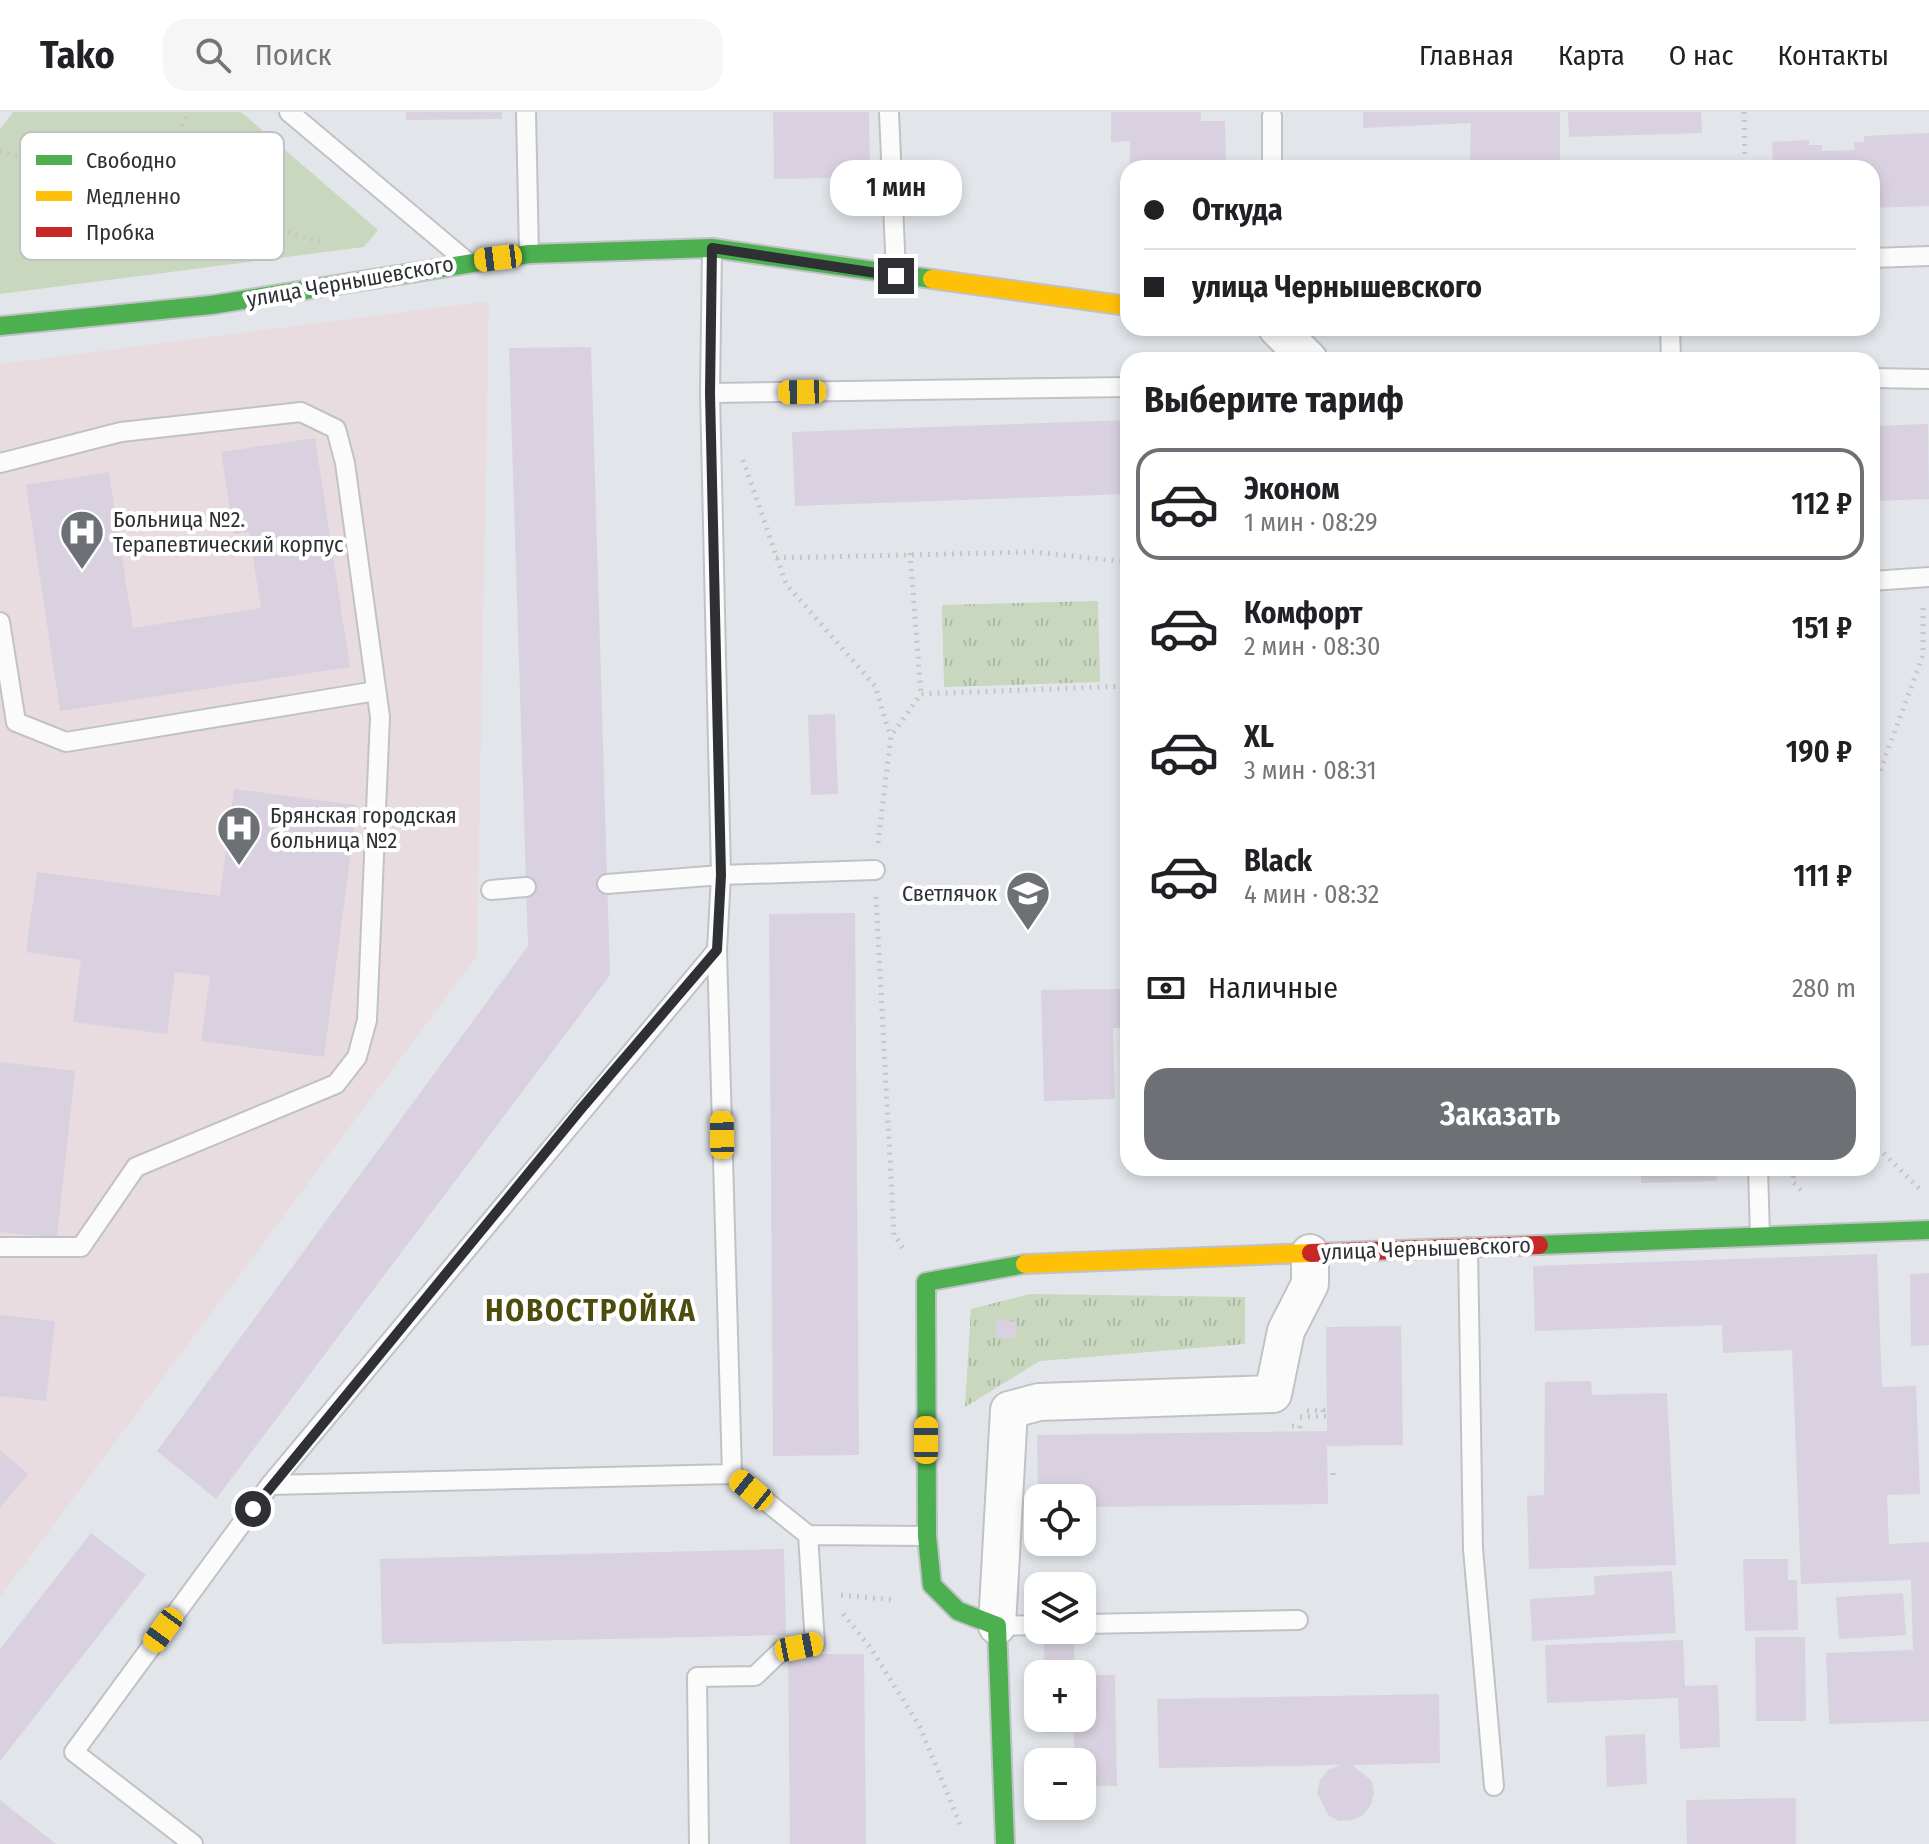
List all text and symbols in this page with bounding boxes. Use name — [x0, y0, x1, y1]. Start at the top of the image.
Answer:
search box — [163, 19, 723, 91]
text: Tako — [40, 32, 115, 78]
icon: search — [191, 33, 235, 77]
text: Поиск — [255, 37, 332, 73]
text: Главная — [1419, 39, 1514, 72]
text: Карта — [1558, 39, 1625, 72]
text: О нас — [1669, 39, 1734, 72]
text: Контакты — [1778, 39, 1889, 72]
legend — [20, 132, 284, 260]
text: Свободно — [86, 147, 177, 174]
callout: 1 мин — [830, 160, 962, 216]
text: 1 мин — [866, 172, 926, 203]
text: Медленно — [86, 183, 181, 210]
text: Откуда — [1192, 192, 1283, 228]
text: Пробка — [86, 219, 155, 246]
car — [473, 243, 523, 273]
street label: улица Чернышевского — [245, 250, 456, 313]
route end — [878, 258, 914, 294]
text: улица Чернышевского — [1192, 269, 1482, 305]
text: Выберите тариф — [1144, 378, 1404, 422]
car — [778, 380, 826, 404]
icon: car — [1148, 468, 1220, 540]
text: Эконом — [1244, 471, 1340, 507]
text: 112 ₽ — [1791, 486, 1852, 522]
place label: Больница №2. Терапевтический корпус — [113, 506, 344, 558]
text: 1 мин · 08:29 — [1244, 507, 1378, 538]
hospital icon: Больница №2. Терапевтический корпус — [58, 508, 106, 571]
icon: car — [1148, 592, 1220, 664]
text: Комфорт — [1244, 595, 1362, 631]
text: 151 ₽ — [1792, 610, 1852, 646]
text: 2 мин · 08:30 — [1244, 631, 1381, 662]
icon: car — [1148, 716, 1220, 788]
text: XL — [1244, 719, 1274, 755]
text: 190 ₽ — [1786, 734, 1852, 770]
text: 3 мин · 08:31 — [1244, 755, 1377, 786]
place label: Брянская городская больница №2 — [270, 802, 457, 854]
hospital icon: Брянская городская больница №2 — [215, 804, 263, 867]
icon: car — [1148, 840, 1220, 912]
text: Black — [1244, 843, 1312, 879]
text: 111 ₽ — [1793, 858, 1852, 894]
school or university icon: Светлячок — [1004, 869, 1052, 932]
text: 4 мин · 08:32 — [1244, 879, 1379, 910]
place label: Светлячок — [902, 880, 998, 907]
icon: cash — [1144, 966, 1188, 1010]
text: Наличные — [1208, 970, 1338, 1006]
text: 280 m — [1792, 973, 1856, 1004]
button: Заказать — [1144, 1068, 1856, 1160]
car — [710, 1111, 734, 1159]
street label: улица Чернышевского — [1321, 1231, 1531, 1266]
district label: НОВОСТРОЙКА — [485, 1292, 697, 1329]
car — [914, 1416, 938, 1464]
car — [725, 1466, 777, 1514]
map controls — [1024, 1484, 1096, 1820]
button: locate — [1024, 1484, 1096, 1556]
route start — [235, 1491, 271, 1527]
button: layers — [1024, 1572, 1096, 1644]
car — [139, 1604, 187, 1656]
car — [773, 1631, 825, 1663]
button: + — [1024, 1660, 1096, 1732]
button: − — [1024, 1748, 1096, 1820]

